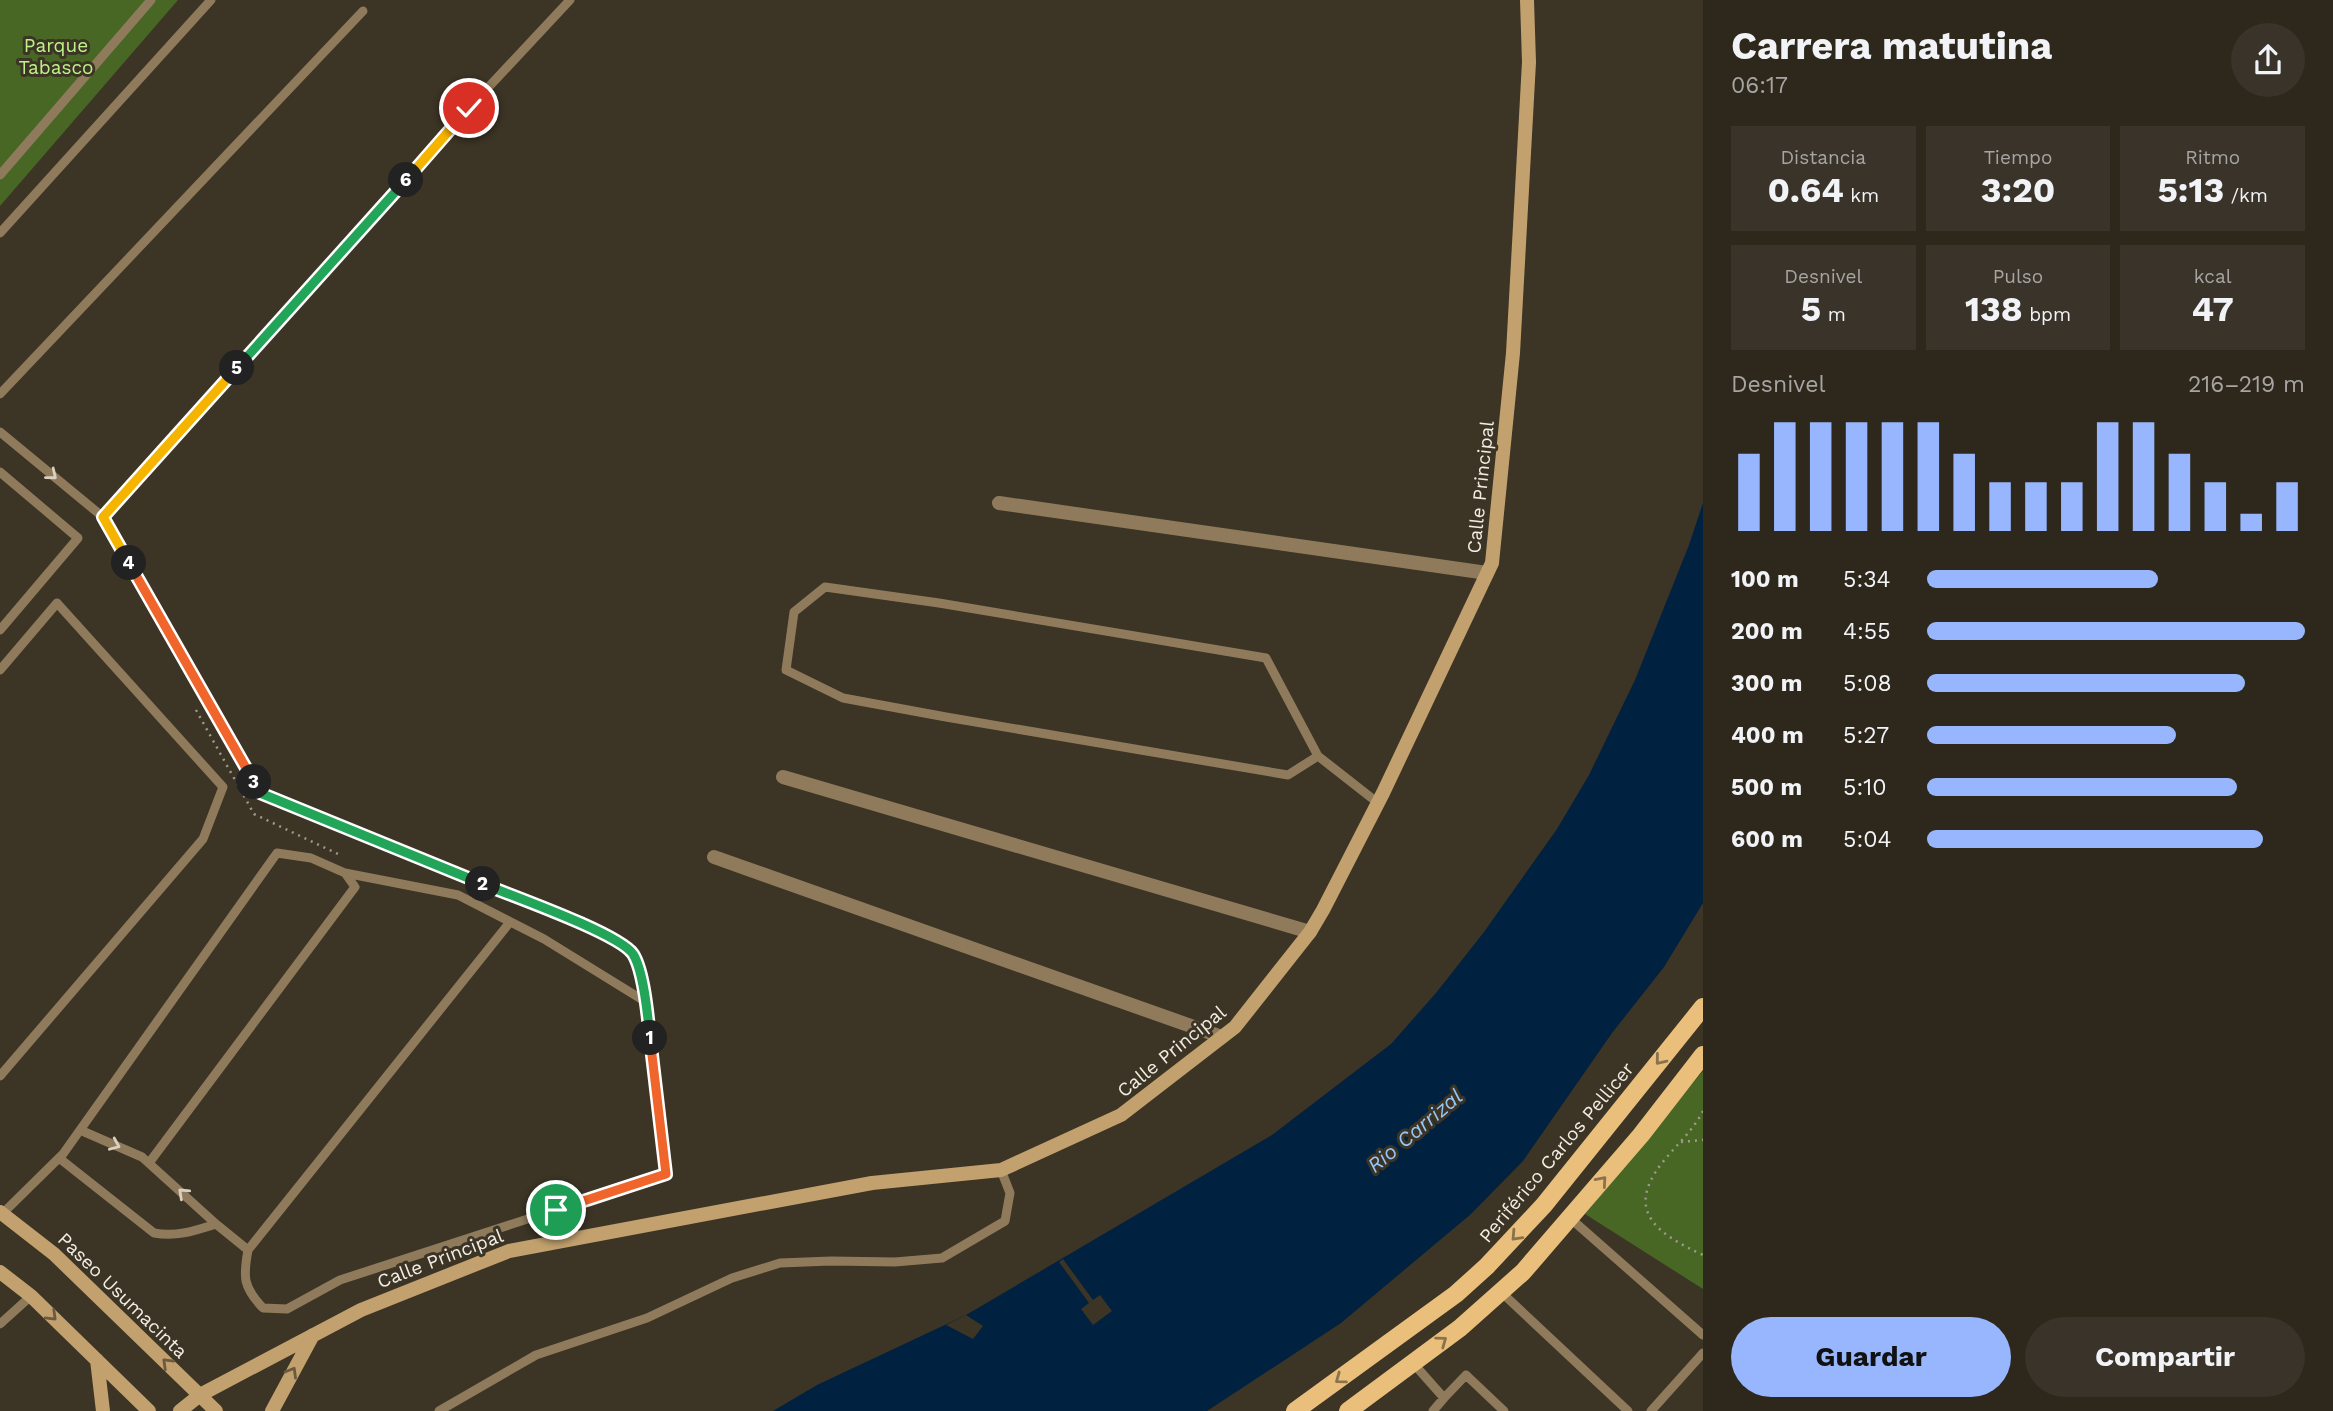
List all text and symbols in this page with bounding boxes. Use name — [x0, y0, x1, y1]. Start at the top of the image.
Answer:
button: share — [2231, 23, 2305, 97]
text: Carrera matutina — [1731, 24, 2052, 68]
park label: Parque Tabasco — [18, 34, 94, 79]
text: 06:17 — [1731, 72, 1788, 99]
pin — [439, 78, 499, 138]
icon: check — [450, 89, 488, 127]
text: Distancia — [1781, 146, 1866, 169]
text: Tiempo — [1984, 146, 2052, 169]
text: Ritmo — [2185, 146, 2240, 169]
pin: 6 — [388, 162, 424, 198]
text: 6 — [400, 168, 411, 191]
text: 0.64 — [1767, 169, 1844, 211]
text: 3:20 — [1981, 169, 2055, 211]
text: 5:13 — [2157, 169, 2224, 211]
text: km — [1844, 184, 1879, 207]
text: /km — [2224, 184, 2268, 207]
text: Desnivel — [1784, 265, 1862, 288]
text: Pulso — [1993, 265, 2043, 288]
text: kcal — [2194, 265, 2231, 288]
text: 5 — [1801, 288, 1821, 330]
text: 138 — [1965, 288, 2023, 330]
text: 47 — [2192, 288, 2234, 330]
text: m — [1821, 303, 1846, 326]
text: bpm — [2023, 303, 2071, 326]
pin: 5 — [219, 350, 254, 386]
text: 5 — [231, 356, 242, 379]
text: Desnivel — [1731, 371, 1826, 398]
text: 216–219 m — [2188, 371, 2305, 398]
street label: Calle Principal — [1462, 419, 1499, 554]
one-way arrow — [43, 467, 56, 479]
pin: 4 — [111, 546, 146, 580]
text: 4 — [122, 551, 135, 574]
text: 100 m — [1731, 566, 1799, 593]
text: 5:34 — [1843, 566, 1891, 593]
text: 200 m — [1731, 618, 1803, 645]
text: 4:55 — [1843, 618, 1891, 645]
text: 300 m — [1731, 670, 1802, 697]
text: 5:08 — [1843, 670, 1892, 697]
text: 400 m — [1731, 722, 1804, 749]
text: 5:27 — [1843, 722, 1889, 749]
pin: 3 — [236, 764, 272, 800]
text: 3 — [248, 770, 259, 793]
text: 500 m — [1731, 774, 1802, 801]
text: 5:10 — [1843, 774, 1886, 801]
text: 600 m — [1731, 826, 1803, 853]
text: 5:04 — [1843, 826, 1892, 853]
pin: 2 — [466, 866, 500, 902]
text: 2 — [477, 872, 488, 895]
street label: Calle Principal — [1112, 1000, 1230, 1102]
pin: 1 — [632, 1020, 668, 1056]
text: 1 — [645, 1026, 654, 1049]
one-way arrow — [1656, 1053, 1669, 1065]
street label: Periférico Carlos Pellicer — [1474, 1057, 1639, 1247]
water label: Rio Carrizal — [1362, 1084, 1467, 1178]
one-way arrow — [109, 1137, 121, 1151]
one-way arrow — [1594, 1176, 1606, 1189]
pin — [526, 1180, 586, 1240]
one-way arrow — [178, 1189, 191, 1202]
icon: arrive — [537, 1191, 575, 1229]
street label: Calle Principal — [374, 1224, 507, 1293]
street label: Paseo Usumacinta — [53, 1228, 192, 1363]
one-way arrow — [1512, 1228, 1524, 1241]
one-way arrow — [44, 1308, 56, 1320]
button: Guardar — [1731, 1317, 2011, 1397]
button: Compartir — [2025, 1317, 2305, 1397]
one-way arrow — [1434, 1337, 1447, 1350]
one-way arrow — [162, 1359, 175, 1372]
one-way arrow — [283, 1367, 296, 1380]
one-way arrow — [1335, 1371, 1347, 1383]

